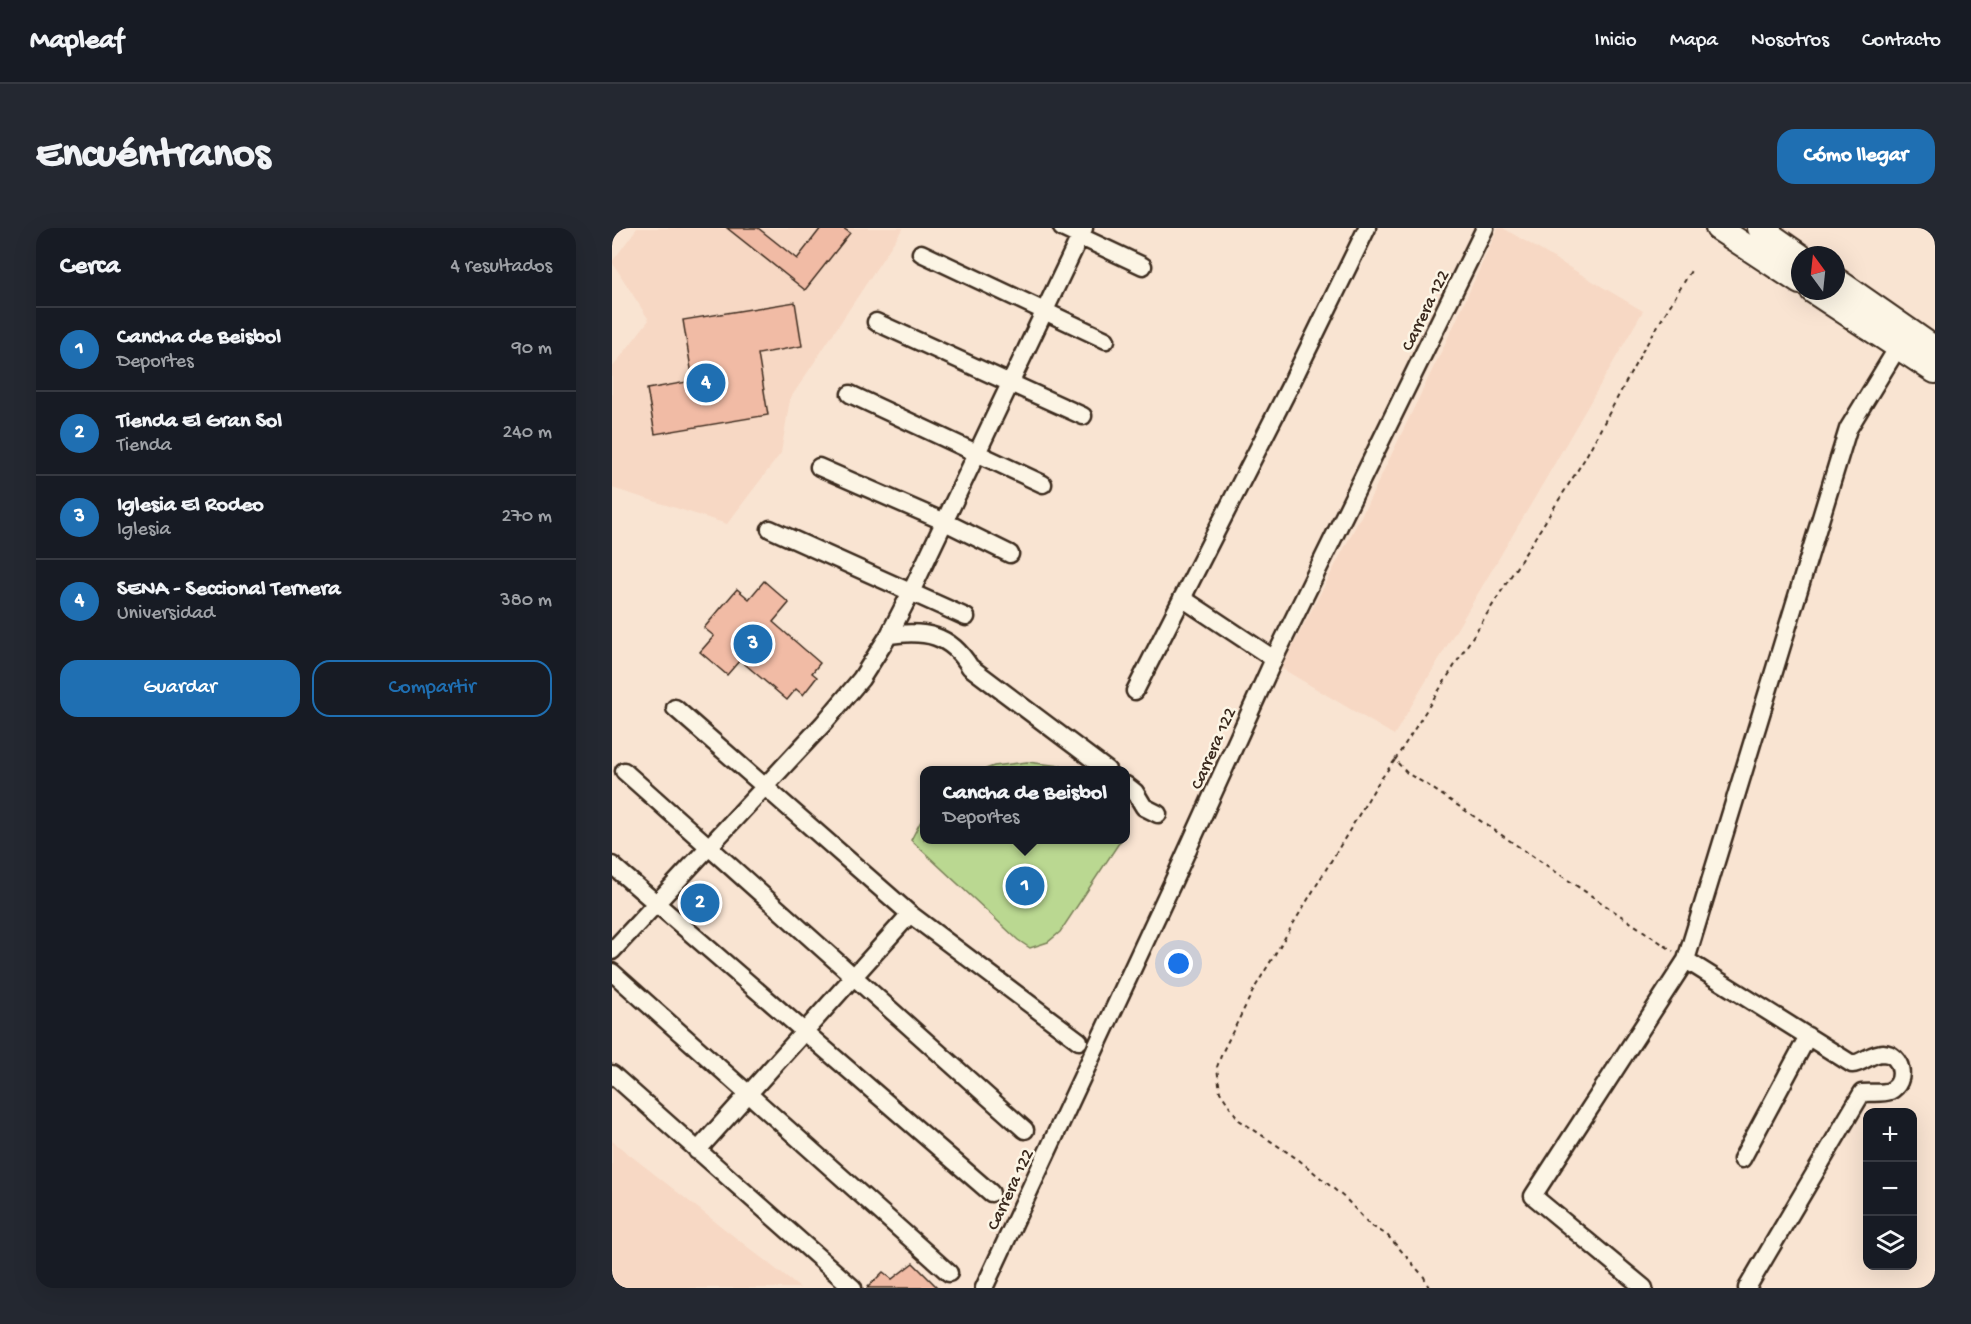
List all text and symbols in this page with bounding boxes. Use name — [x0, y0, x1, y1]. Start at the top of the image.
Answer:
text: Mapleaf — [30, 25, 124, 58]
text: Inicio — [1595, 29, 1637, 54]
text: Mapa — [1670, 29, 1718, 54]
text: Nosotros — [1751, 29, 1829, 54]
text: Contacto — [1862, 29, 1941, 54]
button: Cómo llegar — [1777, 129, 1935, 184]
text: Encuéntranos — [36, 132, 270, 181]
north arrow — [1791, 246, 1845, 300]
text: Cerca — [60, 252, 120, 283]
text: 4 resultados — [451, 256, 552, 279]
street label: Carrera 122 — [1398, 267, 1455, 355]
text: Cancha de Beisbol — [117, 325, 281, 351]
text: 1 — [75, 338, 84, 361]
text: 90 m — [512, 338, 552, 361]
text: Deportes — [117, 351, 194, 374]
pin: 4 — [686, 360, 725, 406]
text: Tienda El Gran Sol — [117, 409, 282, 435]
text: 2 — [75, 422, 84, 445]
text: 240 m — [502, 422, 552, 445]
text: Tienda — [117, 435, 172, 458]
text: Iglesia El Rodeo — [117, 493, 264, 519]
text: 3 — [74, 506, 85, 529]
text: 270 m — [502, 506, 552, 529]
text: Iglesia — [117, 519, 171, 542]
text: SENA - Seccional Ternera — [117, 577, 340, 603]
text: 4 — [75, 590, 84, 613]
text: 380 m — [500, 590, 552, 613]
text: Universidad — [117, 603, 215, 626]
pin: 3 — [734, 622, 772, 666]
button: Guardar — [60, 660, 300, 717]
button: Compartir — [312, 660, 552, 717]
street label: Carrera 122 — [1187, 705, 1242, 793]
popup — [920, 766, 1130, 844]
text: Cancha de Beisbol — [943, 781, 1107, 807]
text: Deportes — [943, 807, 1019, 830]
pin: 1 — [1006, 864, 1044, 908]
pin: 2 — [680, 880, 719, 926]
your location — [1164, 949, 1193, 978]
map controls — [1863, 1108, 1917, 1270]
button: + — [1863, 1108, 1917, 1162]
street label: Carrera 122 — [983, 1146, 1039, 1234]
button: − — [1863, 1162, 1917, 1216]
button: layers — [1863, 1216, 1917, 1270]

